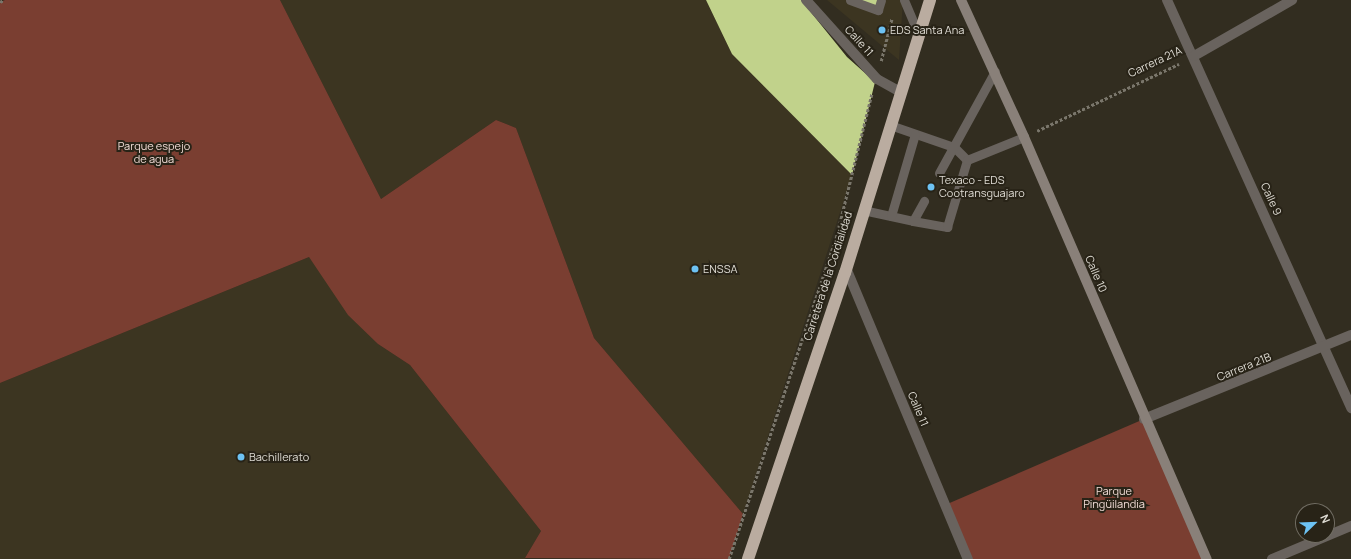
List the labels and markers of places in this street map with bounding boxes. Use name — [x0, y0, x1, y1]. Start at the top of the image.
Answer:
place label: EDS Santa Ana — [890, 23, 964, 37]
marker: EDS Santa Ana — [877, 25, 887, 35]
place label: Texaco - EDS Cootransguajaro — [939, 174, 1025, 200]
marker: Texaco - EDS Cootransguajaro — [926, 182, 936, 192]
place label: ENSSA — [703, 262, 737, 276]
marker: ENSSA — [690, 264, 700, 274]
place label: Bachillerato — [249, 450, 309, 464]
marker: Bachillerato — [236, 452, 246, 462]

